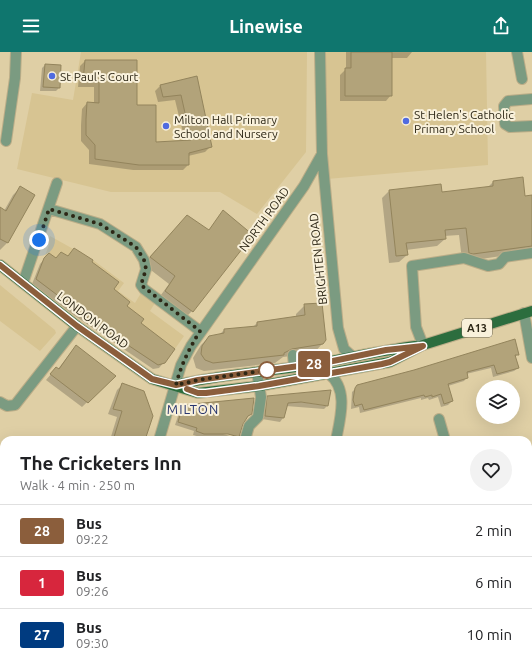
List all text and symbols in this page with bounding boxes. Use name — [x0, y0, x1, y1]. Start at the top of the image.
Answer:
icon: menu — [20, 15, 42, 37]
icon: share — [490, 15, 512, 37]
text: Linewise — [229, 16, 303, 36]
place label: St Paul's Court — [60, 70, 139, 83]
marker: St Paul's Court — [47, 71, 57, 81]
place label: St Helen's Catholic Primary School — [414, 108, 514, 135]
place label: Milton Hall Primary School and Nursery — [174, 113, 278, 140]
marker: St Helen's Catholic Primary School — [401, 116, 411, 126]
marker: Milton Hall Primary School and Nursery — [161, 121, 171, 131]
street label: NORTH ROAD — [236, 184, 292, 254]
street label: BRIGHTEN ROAD — [307, 212, 329, 306]
your location — [29, 230, 49, 250]
street label: LONDON ROAD — [55, 289, 131, 351]
road number: A13 — [462, 319, 492, 337]
line badge: 28 — [296, 351, 332, 377]
text: 28 — [306, 356, 322, 372]
unlabelled marker — [258, 361, 276, 379]
map controls — [476, 380, 520, 424]
button: layers — [476, 380, 520, 424]
district label: MILTON — [167, 402, 219, 416]
button: heart — [470, 449, 512, 491]
text: The Cricketers Inn — [20, 452, 182, 474]
text: Walk · 4 min · 250 m — [20, 478, 135, 492]
text: Bus — [76, 515, 102, 532]
text: 2 min — [475, 522, 512, 539]
text: 28 — [34, 523, 50, 539]
text: 09:22 — [76, 532, 109, 546]
text: Bus — [76, 567, 102, 584]
text: 6 min — [475, 574, 512, 591]
text: 1 — [38, 575, 46, 591]
text: 09:26 — [76, 584, 109, 598]
text: Bus — [76, 619, 102, 636]
text: 10 min — [466, 626, 512, 643]
text: 27 — [34, 627, 50, 643]
text: 09:30 — [76, 636, 109, 650]

